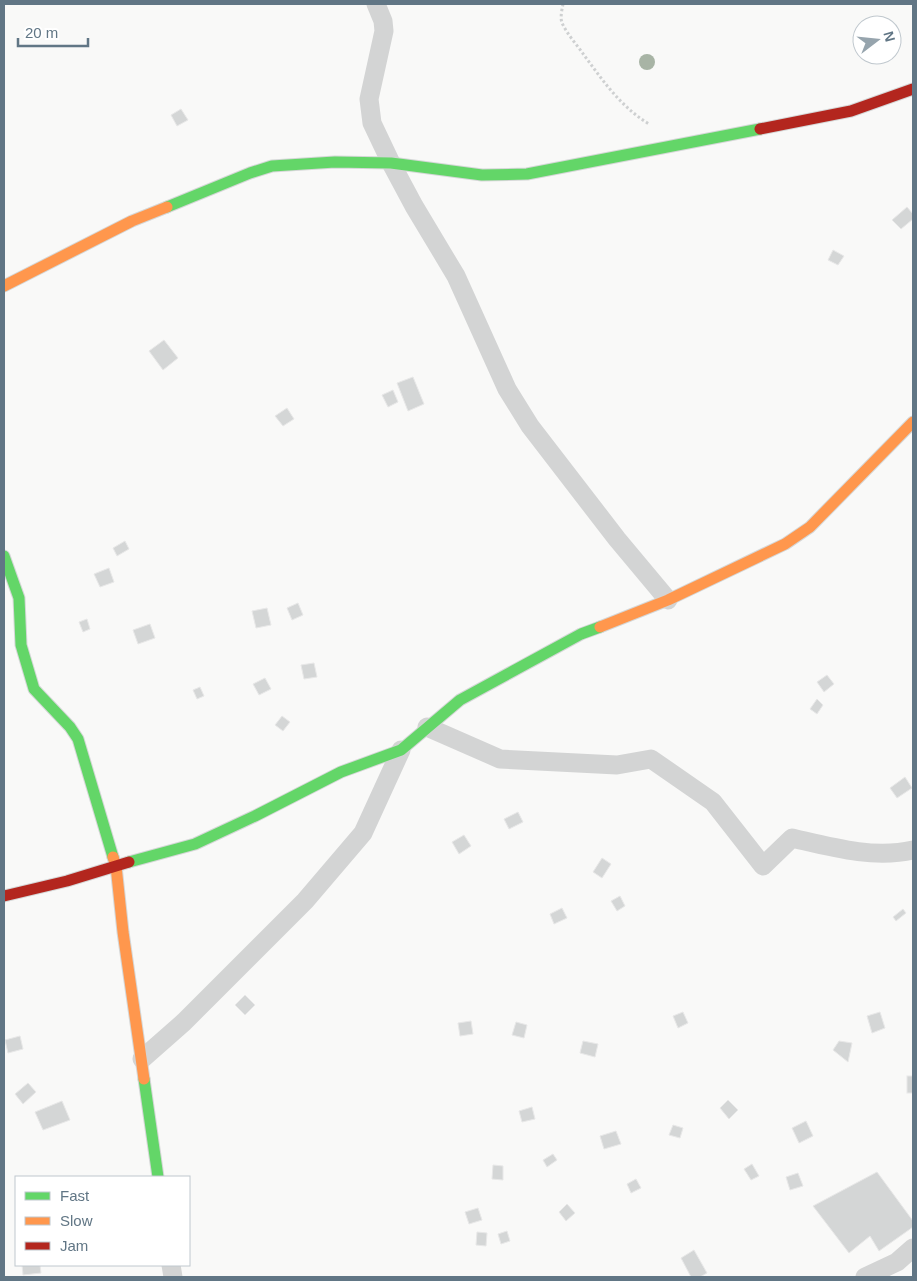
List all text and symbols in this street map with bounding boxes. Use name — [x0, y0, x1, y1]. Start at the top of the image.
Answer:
scale bar — [18, 15, 88, 47]
north arrow — [852, 15, 902, 65]
text: 20 m — [25, 24, 58, 41]
text: N — [880, 29, 899, 43]
legend — [15, 1176, 190, 1266]
text: Fast — [60, 1187, 90, 1204]
text: Slow — [60, 1212, 93, 1229]
text: Jam — [60, 1237, 88, 1254]

